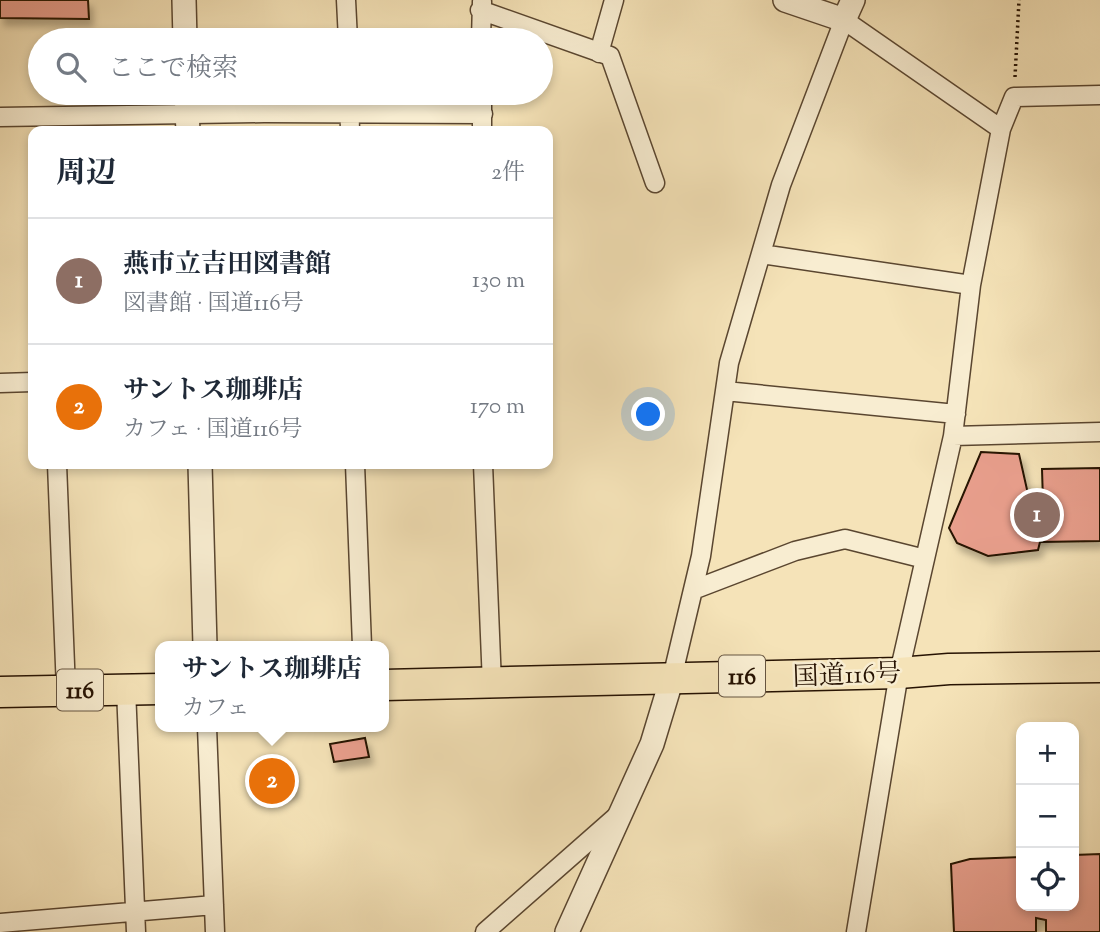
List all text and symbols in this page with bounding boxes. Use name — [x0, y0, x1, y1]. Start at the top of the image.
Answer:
search box — [28, 28, 553, 105]
icon: search — [52, 48, 90, 86]
text: ここで検索 — [108, 51, 238, 88]
text: 周辺 — [56, 153, 116, 196]
text: 2件 — [491, 157, 525, 190]
text: 燕市立吉田図書館 — [123, 247, 331, 284]
text: 1 — [75, 265, 83, 298]
text: 130 m — [472, 265, 525, 298]
text: 図書館 · 国道116号 — [123, 288, 304, 321]
text: サントス珈琲店 — [123, 373, 303, 410]
text: 2 — [74, 391, 84, 424]
text: 170 m — [470, 391, 525, 424]
your location — [631, 397, 665, 431]
text: カフェ · 国道116号 — [123, 414, 303, 447]
pin: 1 — [1014, 489, 1060, 541]
popup — [155, 641, 389, 732]
text: サントス珈琲店 — [182, 652, 362, 689]
road number: 116 — [719, 656, 765, 696]
street label: 国道116号 — [792, 656, 902, 697]
road number: 116 — [57, 670, 103, 710]
text: カフェ — [182, 693, 250, 726]
map controls — [1016, 722, 1079, 911]
button: + — [1016, 722, 1079, 785]
pin: 2 — [249, 755, 295, 807]
button: − — [1016, 785, 1079, 848]
button: locate — [1016, 848, 1079, 911]

